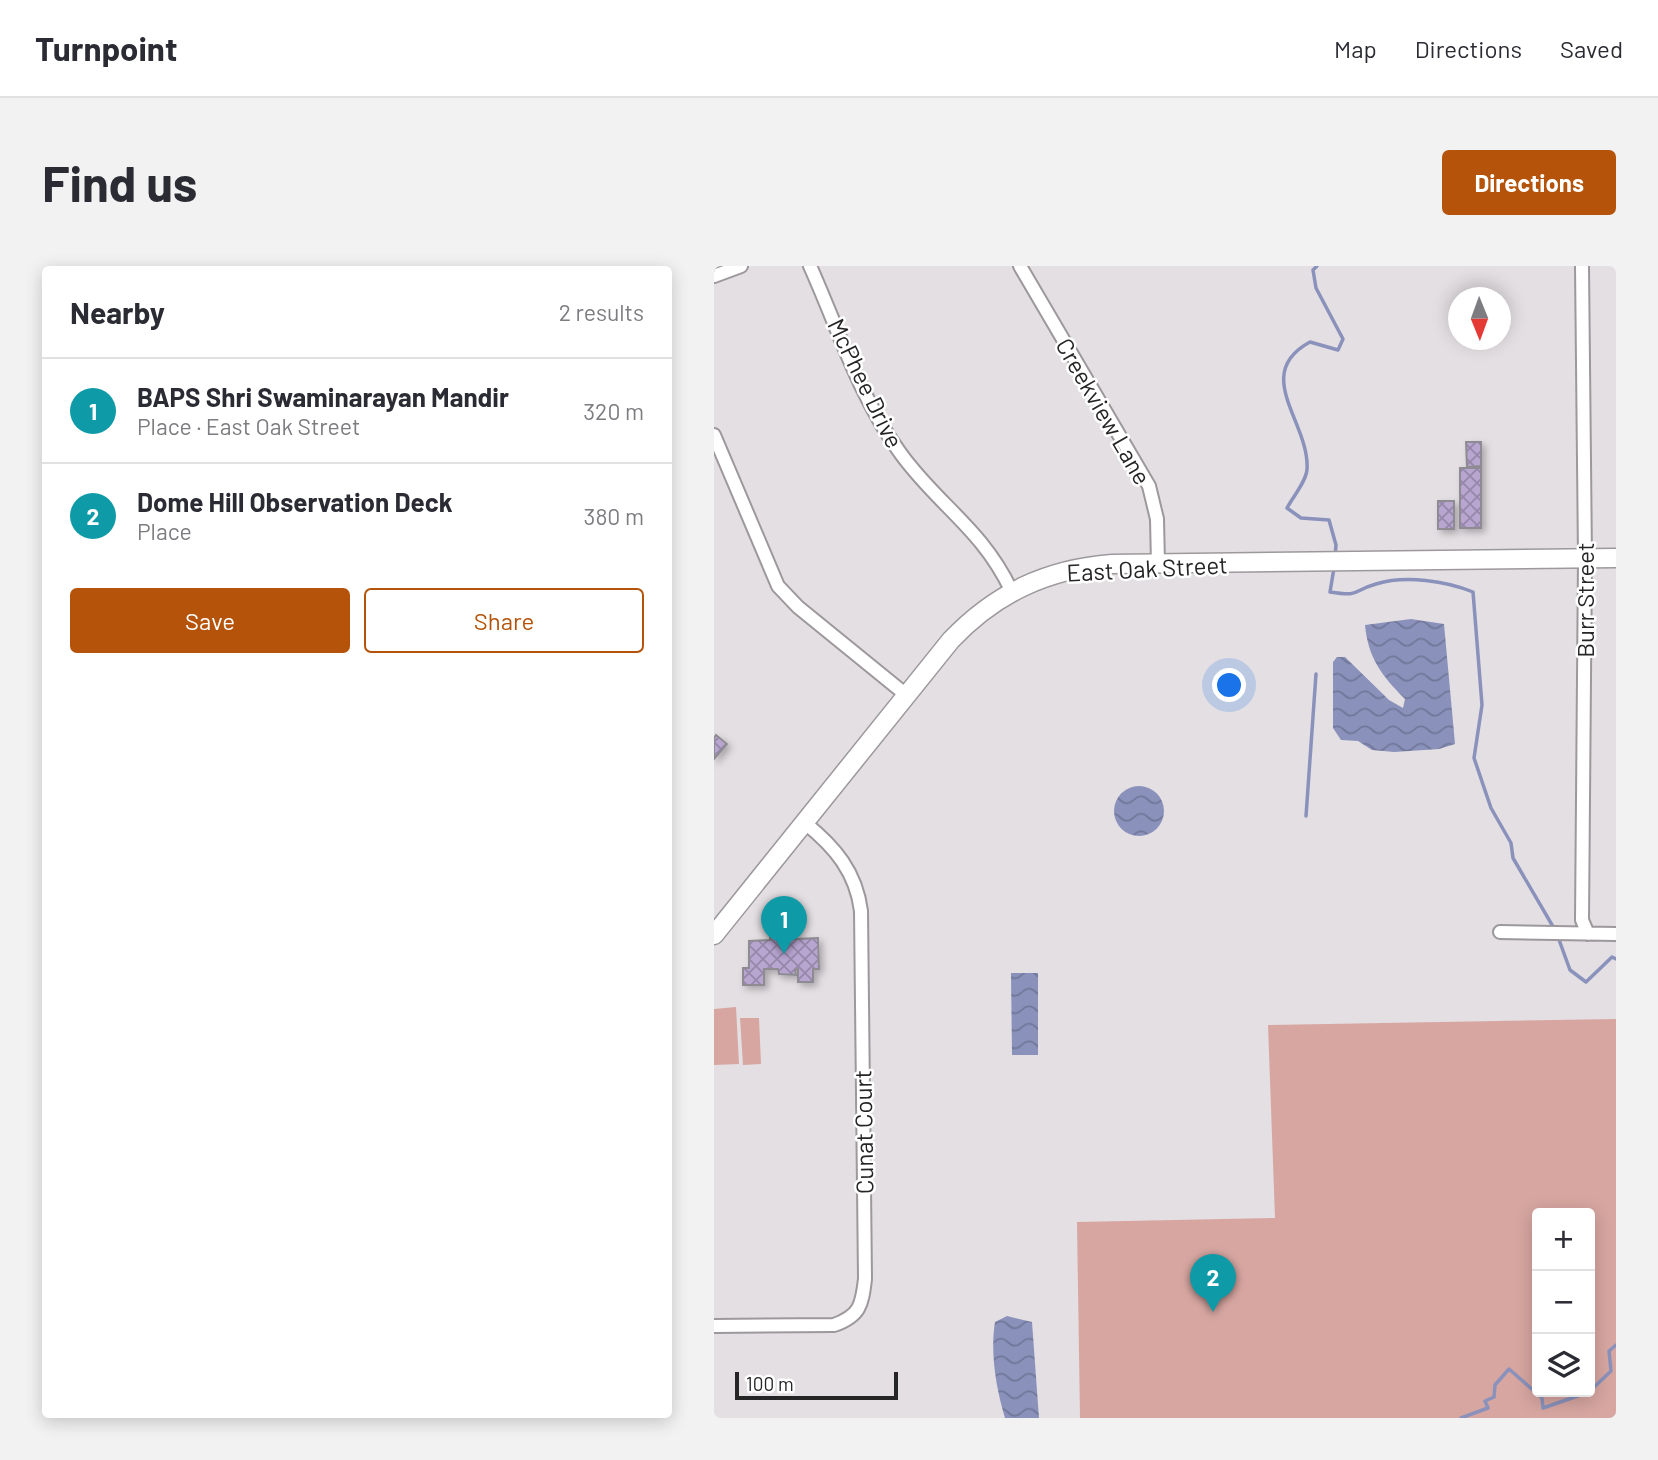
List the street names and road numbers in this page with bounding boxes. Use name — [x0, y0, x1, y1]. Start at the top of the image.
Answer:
street label: McPhee Drive — [822, 314, 910, 452]
street label: Creekview Lane — [1050, 333, 1158, 489]
street label: Burr Street — [1570, 542, 1599, 658]
street label: East Oak Street — [1066, 549, 1228, 587]
street label: Cunat Court — [847, 1070, 879, 1194]

